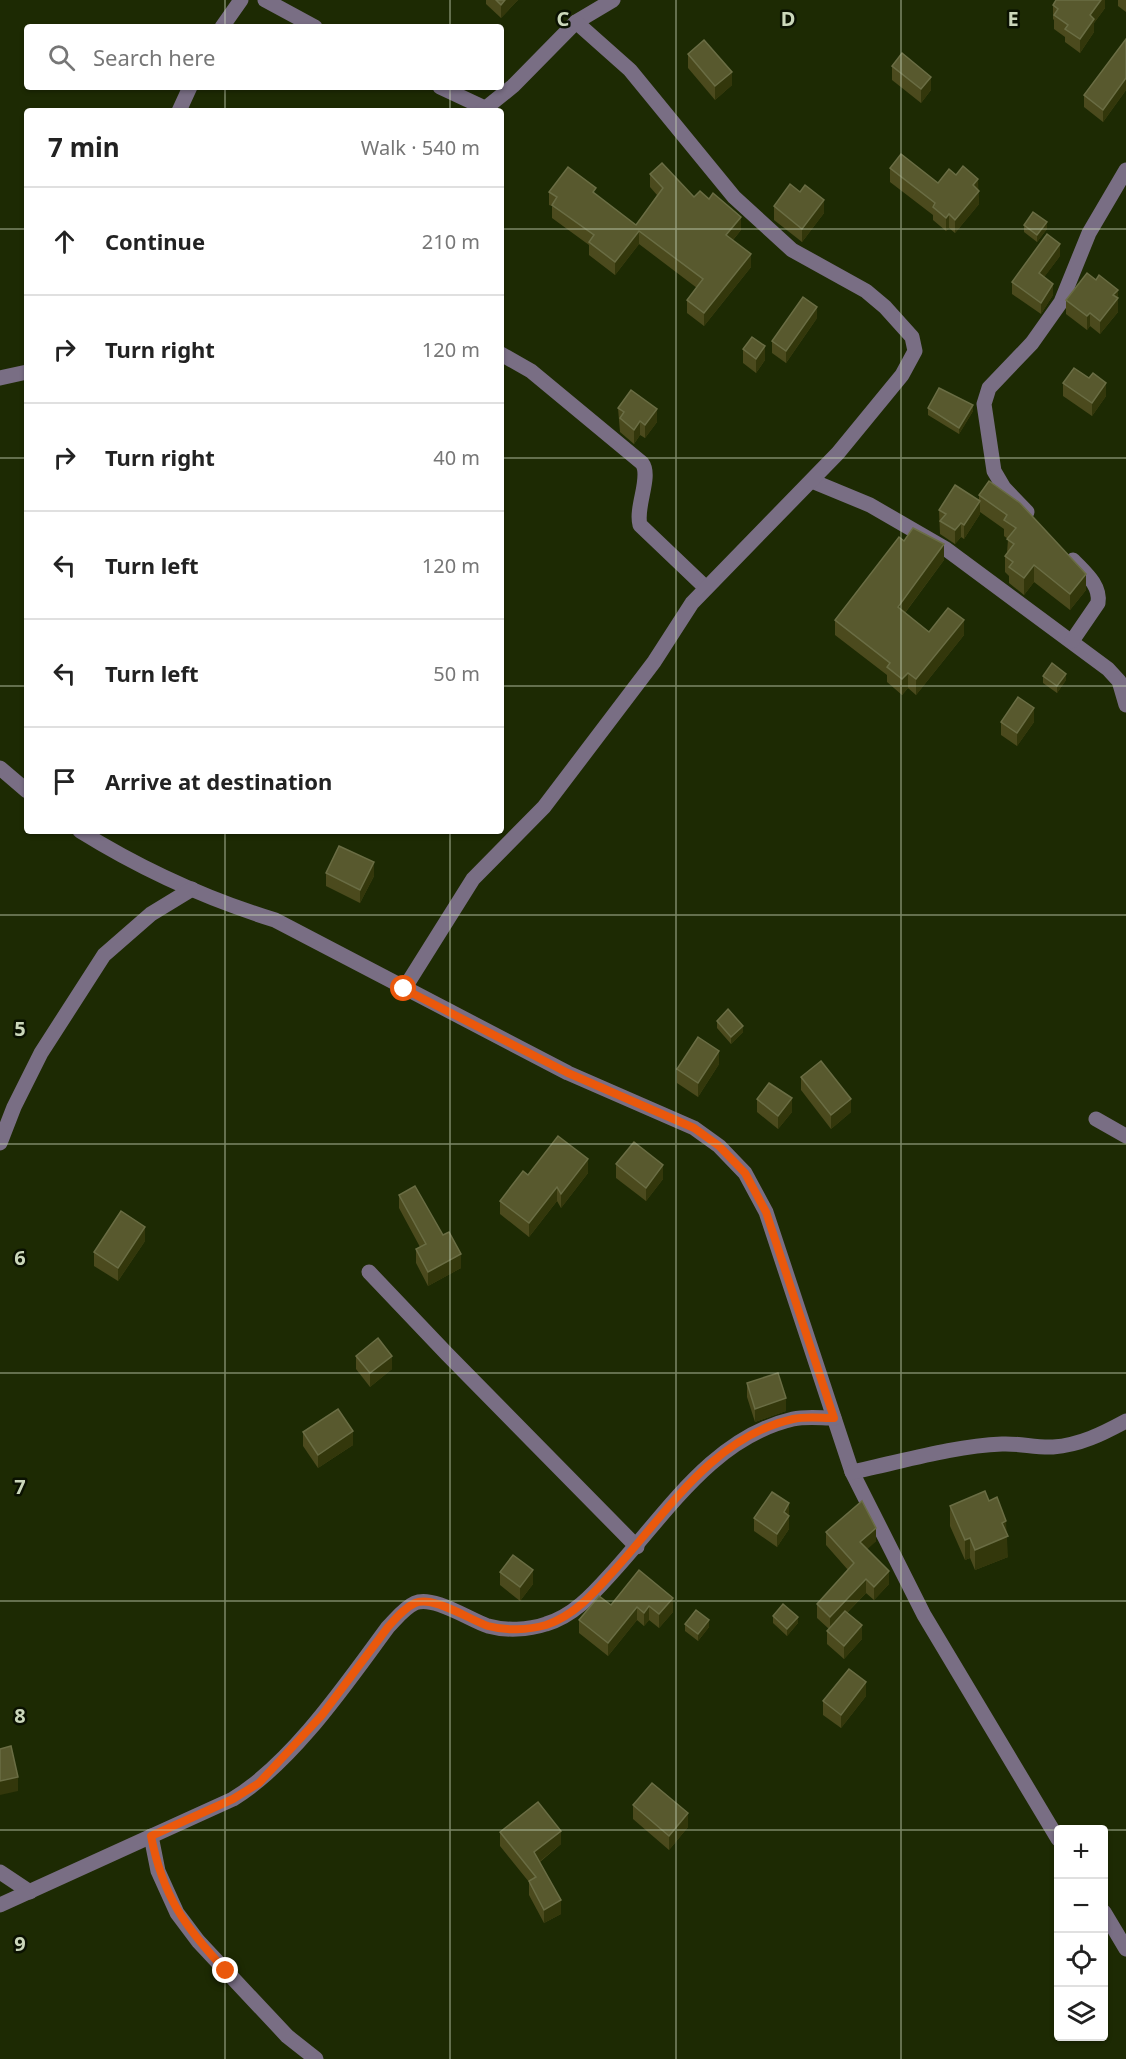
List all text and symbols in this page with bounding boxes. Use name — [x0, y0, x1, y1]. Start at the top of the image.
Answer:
text: C — [557, 5, 570, 32]
text: D — [781, 5, 795, 32]
text: E — [1007, 5, 1019, 32]
search box — [24, 24, 504, 90]
icon: search — [45, 41, 78, 74]
text: Search here — [93, 42, 215, 72]
text: 7 min — [48, 129, 120, 165]
text: Walk · 540 m — [361, 134, 480, 161]
icon: ahead — [48, 225, 81, 258]
text: Continue — [105, 226, 205, 256]
text: 210 m — [422, 228, 480, 255]
icon: right — [48, 333, 81, 366]
text: Turn right — [105, 334, 215, 364]
text: 120 m — [422, 336, 480, 363]
icon: right — [48, 441, 81, 474]
text: Turn right — [105, 442, 215, 472]
text: 40 m — [433, 444, 480, 471]
icon: left — [48, 549, 81, 582]
text: Turn left — [105, 550, 199, 580]
text: 120 m — [422, 552, 480, 579]
icon: left — [48, 657, 81, 690]
text: Turn left — [105, 658, 199, 688]
text: 50 m — [433, 660, 480, 687]
icon: arrive — [48, 765, 81, 798]
text: Arrive at destination — [105, 766, 332, 796]
route start — [390, 975, 416, 1001]
text: 5 — [14, 1015, 26, 1042]
text: 6 — [14, 1244, 26, 1271]
text: 7 — [14, 1473, 26, 1500]
text: 8 — [14, 1702, 26, 1729]
map controls — [1054, 1825, 1108, 2041]
button: + — [1054, 1825, 1108, 1879]
button: − — [1054, 1879, 1108, 1933]
text: 9 — [14, 1930, 26, 1957]
button: locate — [1054, 1933, 1108, 1987]
route end — [212, 1957, 238, 1983]
button: layers — [1054, 1987, 1108, 2041]

